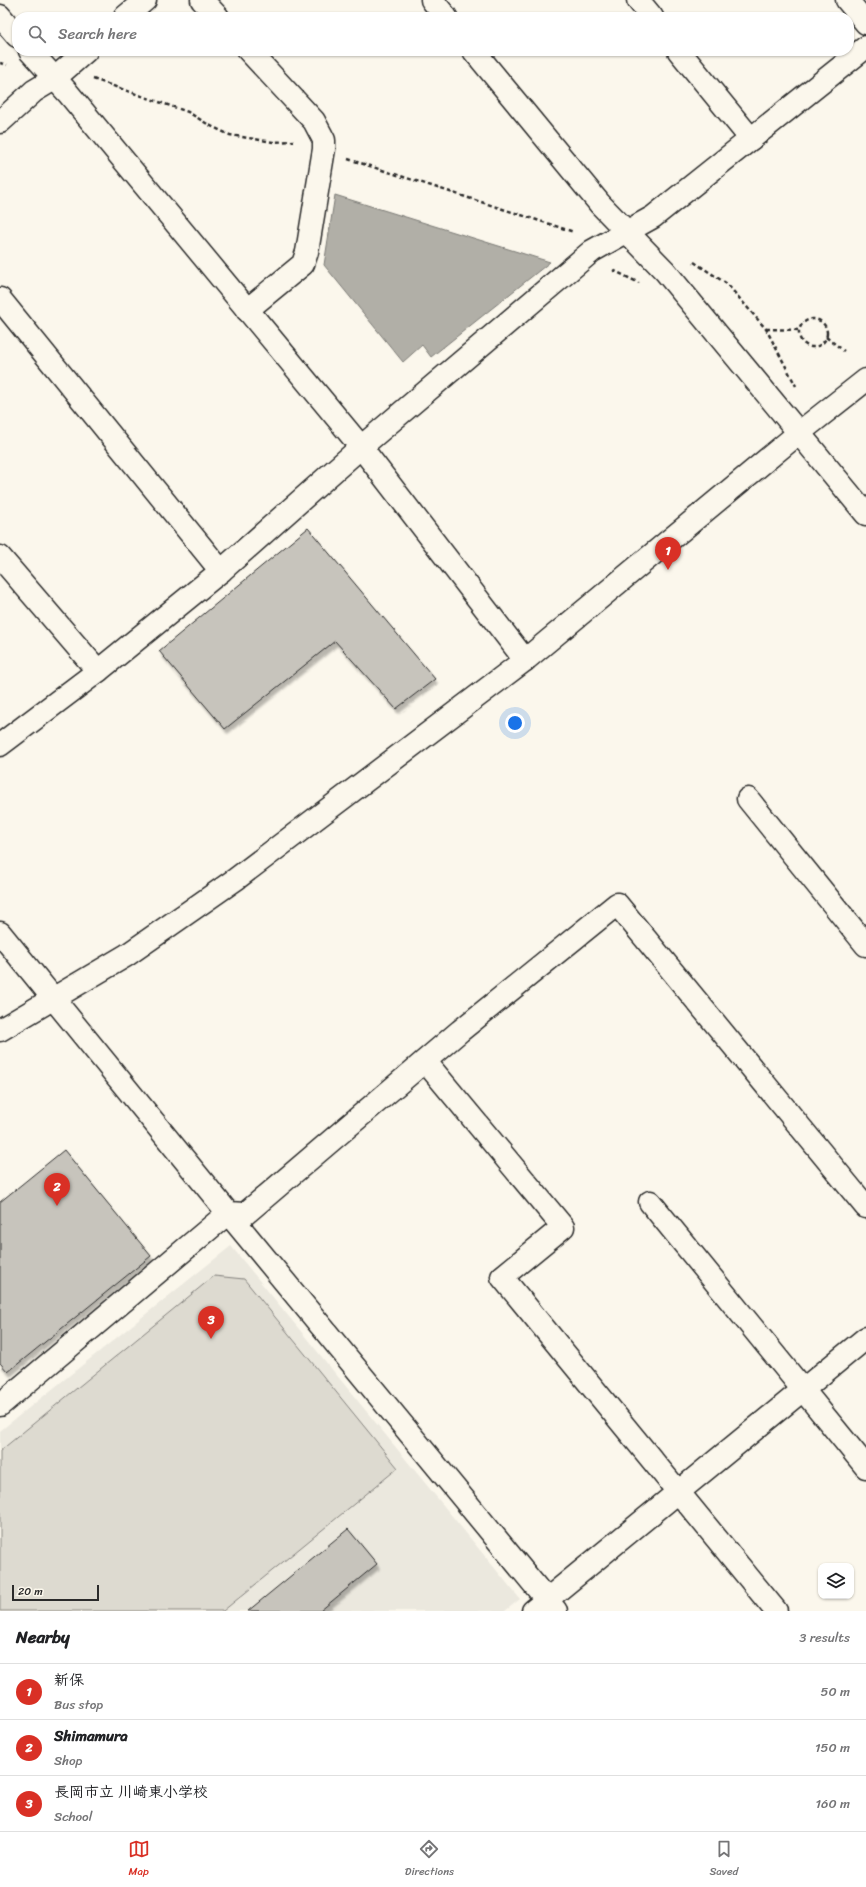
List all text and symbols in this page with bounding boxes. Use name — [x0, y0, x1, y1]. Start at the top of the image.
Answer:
search box — [12, 12, 854, 56]
text: Search here — [58, 21, 137, 47]
icon: search — [26, 23, 48, 45]
pin: 1 — [655, 537, 681, 570]
your location — [505, 713, 525, 733]
pin: 2 — [44, 1173, 70, 1206]
pin: 3 — [198, 1306, 224, 1339]
map controls — [818, 1563, 854, 1599]
button: layers — [818, 1563, 854, 1599]
text: 20 m — [18, 1582, 43, 1601]
scale bar — [12, 1583, 99, 1602]
text: Nearby — [16, 1622, 70, 1652]
text: 3 results — [799, 1626, 850, 1649]
text: 新保 — [54, 1667, 84, 1693]
text: 1 — [26, 1680, 32, 1703]
text: 50 m — [820, 1680, 850, 1703]
text: Bus stop — [54, 1693, 103, 1716]
text: Shimamura — [54, 1723, 128, 1749]
text: 2 — [25, 1736, 33, 1759]
text: 150 m — [815, 1736, 850, 1759]
text: Shop — [54, 1749, 82, 1772]
text: 長岡市立 川崎東小学校 — [54, 1779, 208, 1805]
text: 3 — [25, 1792, 33, 1815]
text: 160 m — [815, 1792, 850, 1815]
text: School — [54, 1805, 92, 1828]
tab: Map — [128, 1838, 150, 1881]
tab: Directions — [405, 1838, 454, 1881]
tab: Saved — [709, 1838, 738, 1881]

